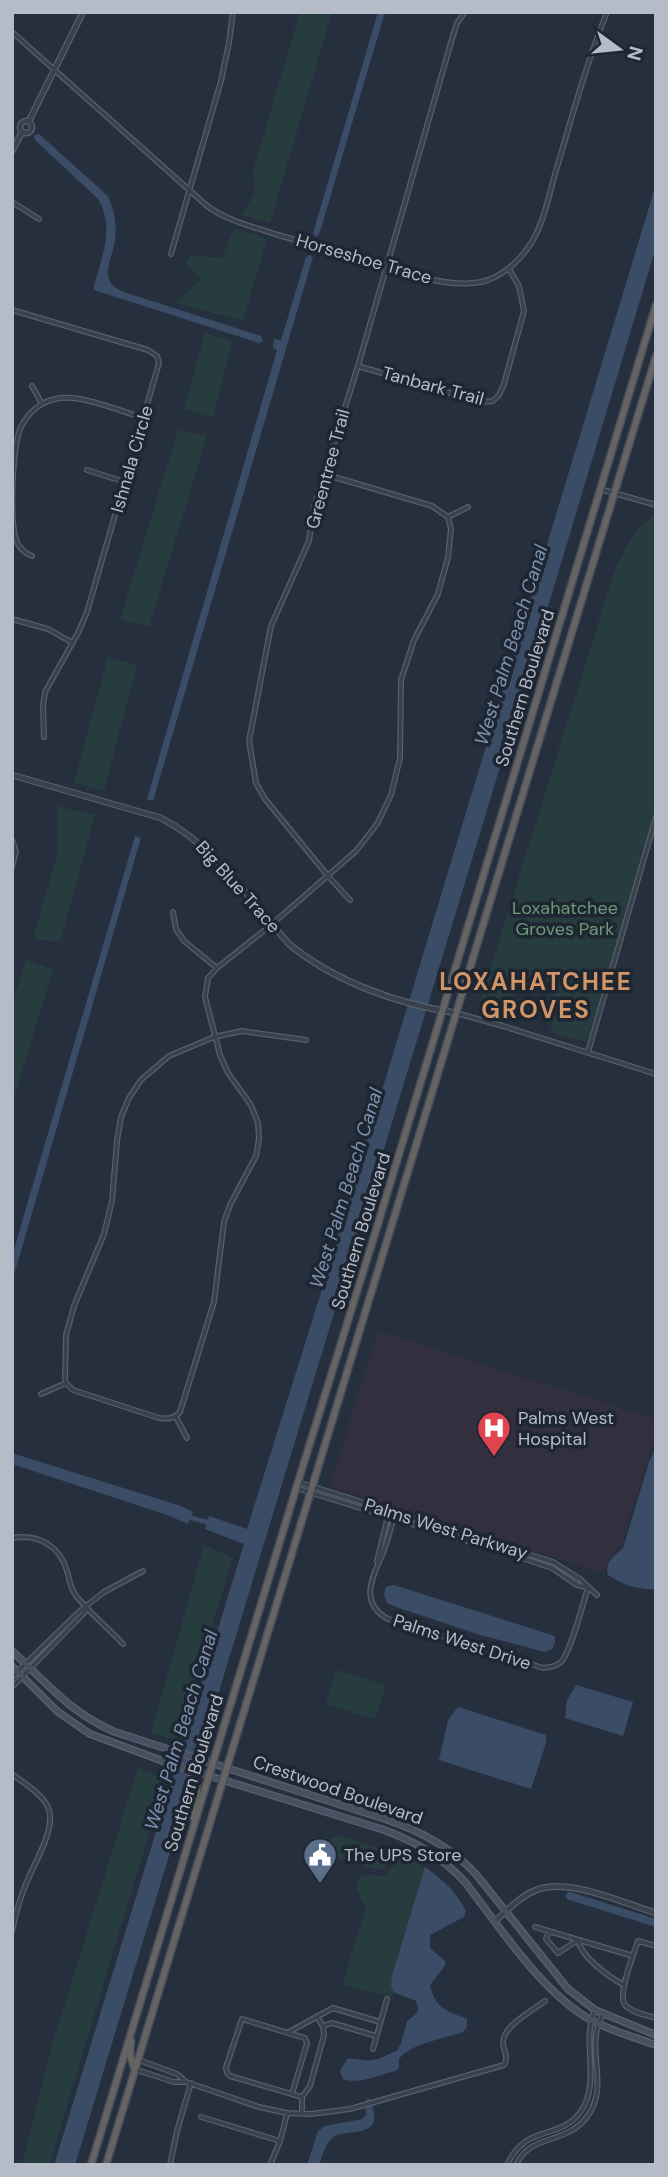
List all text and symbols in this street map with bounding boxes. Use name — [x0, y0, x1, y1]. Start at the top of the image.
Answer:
north arrow — [584, 14, 654, 84]
text: N — [621, 43, 649, 63]
street label: Horseshoe Trace — [293, 228, 435, 290]
street label: Tanbark Trail — [380, 361, 486, 411]
street label: Ishnala Circle — [105, 403, 159, 515]
street label: Greentree Trail — [300, 406, 356, 532]
water label: West Palm Beach Canal — [469, 541, 554, 748]
street label: Southern Boulevard — [490, 607, 560, 769]
street label: Big Blue Trace — [190, 836, 286, 938]
park label: Loxahatchee Groves Park — [512, 896, 618, 941]
district label: LOXAHATCHEE GROVES — [439, 966, 633, 1025]
water label: West Palm Beach Canal — [304, 1084, 389, 1291]
street label: Southern Boulevard — [326, 1150, 396, 1312]
place label: Palms West Hospital — [518, 1406, 614, 1451]
hospital icon: Palms West Hospital — [475, 1409, 513, 1458]
street label: Palms West Parkway — [361, 1493, 531, 1565]
street label: Palms West Drive — [390, 1608, 534, 1676]
water label: West Palm Beach Canal — [139, 1626, 224, 1833]
street label: Southern Boulevard — [159, 1692, 229, 1854]
street label: Crestwood Boulevard — [250, 1750, 426, 1830]
public building icon: The UPS Store — [301, 1836, 339, 1885]
place label: The UPS Store — [344, 1843, 461, 1867]

